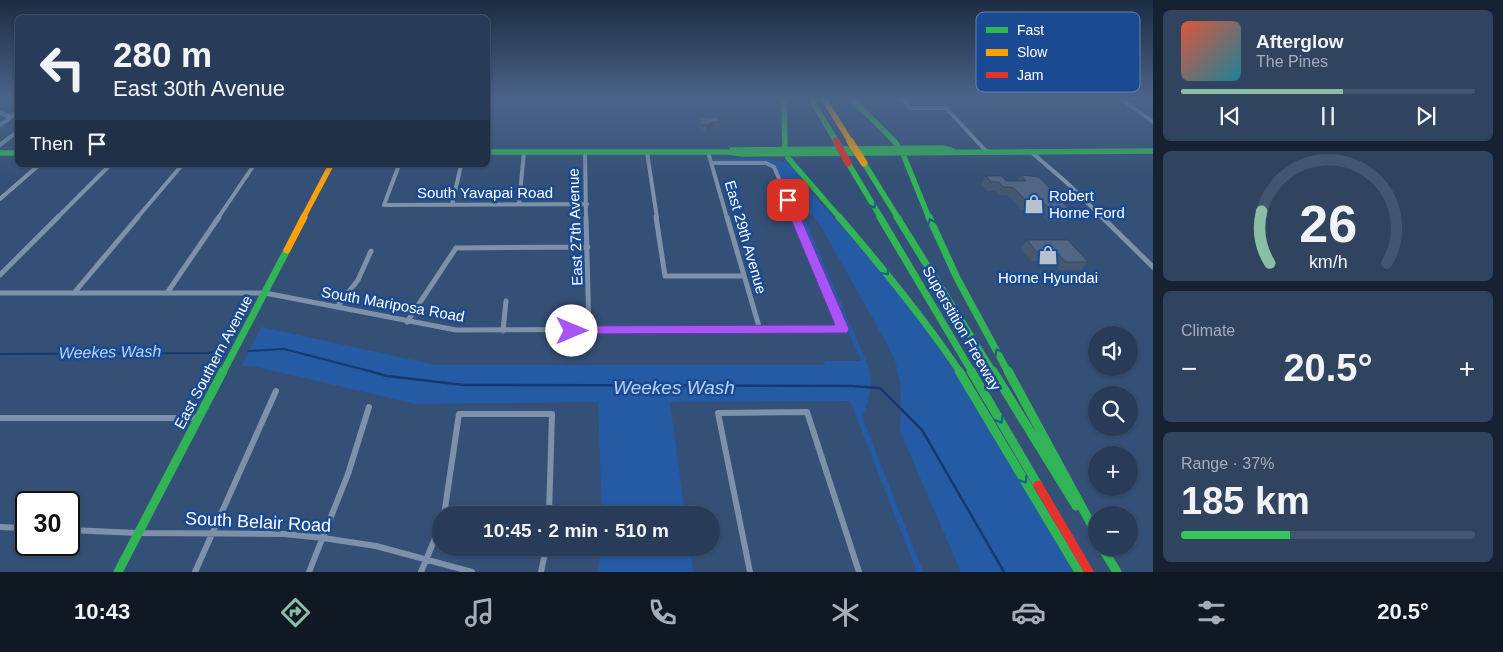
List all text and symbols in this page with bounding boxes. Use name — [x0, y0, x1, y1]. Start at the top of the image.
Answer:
legend — [976, 12, 1140, 92]
text: Fast — [1017, 22, 1044, 38]
text: Afterglow — [1256, 31, 1344, 52]
icon: left — [30, 35, 95, 100]
text: 280 m — [113, 35, 212, 74]
text: Slow — [1017, 44, 1048, 60]
text: The Pines — [1256, 53, 1328, 70]
text: Jam — [1017, 67, 1043, 83]
text: East 30th Avenue — [113, 76, 285, 101]
icon: previous — [1216, 102, 1244, 130]
icon: pause — [1314, 102, 1342, 130]
icon: next — [1412, 102, 1440, 130]
icon: arrive — [83, 130, 111, 158]
text: Then — [30, 133, 73, 154]
street label: East 27th Avenue — [564, 168, 586, 286]
street label: East 29th Avenue — [722, 178, 770, 296]
pin — [767, 179, 809, 221]
street label: South Yavapai Road — [417, 184, 553, 201]
icon: arrive — [774, 186, 802, 214]
place label: Robert Horne Ford — [1049, 187, 1125, 221]
shop icon: Robert Horne Ford — [1023, 193, 1045, 215]
text: 26 — [1299, 195, 1357, 253]
one-way arrow — [867, 199, 877, 208]
one-way arrow — [927, 218, 937, 226]
shop icon: Horne Hyundai — [1037, 244, 1059, 266]
text: km/h — [1309, 252, 1347, 272]
street label: Superstition Freeway — [919, 263, 1005, 394]
one-way arrow — [881, 266, 889, 275]
place label: Horne Hyundai — [998, 269, 1098, 286]
street label: South Mariposa Road — [320, 283, 466, 325]
street label: East Southern Avenue — [171, 292, 255, 432]
position arrow — [545, 304, 597, 356]
text: Climate — [1181, 322, 1235, 339]
map controls — [1088, 326, 1138, 556]
button: sound — [1088, 326, 1138, 376]
water label: Weekes Wash — [59, 343, 162, 361]
text: 20.5° — [1283, 347, 1373, 389]
one-way arrow — [994, 348, 1004, 357]
text: − — [1181, 353, 1197, 384]
text: + — [1459, 353, 1475, 384]
water label: Weekes Wash — [613, 377, 735, 398]
button: search — [1088, 386, 1138, 436]
one-way arrow — [993, 415, 1003, 424]
button: + — [1088, 446, 1138, 496]
text: Range · 37% — [1181, 455, 1274, 472]
one-way arrow — [1018, 475, 1028, 484]
text: 185 km — [1181, 480, 1310, 522]
speed limit sign: 30 — [15, 491, 80, 556]
button: − — [1088, 506, 1138, 556]
street label: South Belair Road — [185, 508, 331, 536]
text: 10:45 · 2 min · 510 m — [483, 520, 669, 541]
icon: directions — [278, 595, 313, 630]
icon: music — [462, 595, 497, 630]
icon: phone — [645, 595, 680, 630]
icon: climate — [828, 595, 863, 630]
icon: car — [1011, 595, 1046, 630]
icon: filters — [1194, 595, 1229, 630]
text: 10:43 — [74, 599, 130, 624]
text: 20.5° — [1377, 599, 1429, 624]

